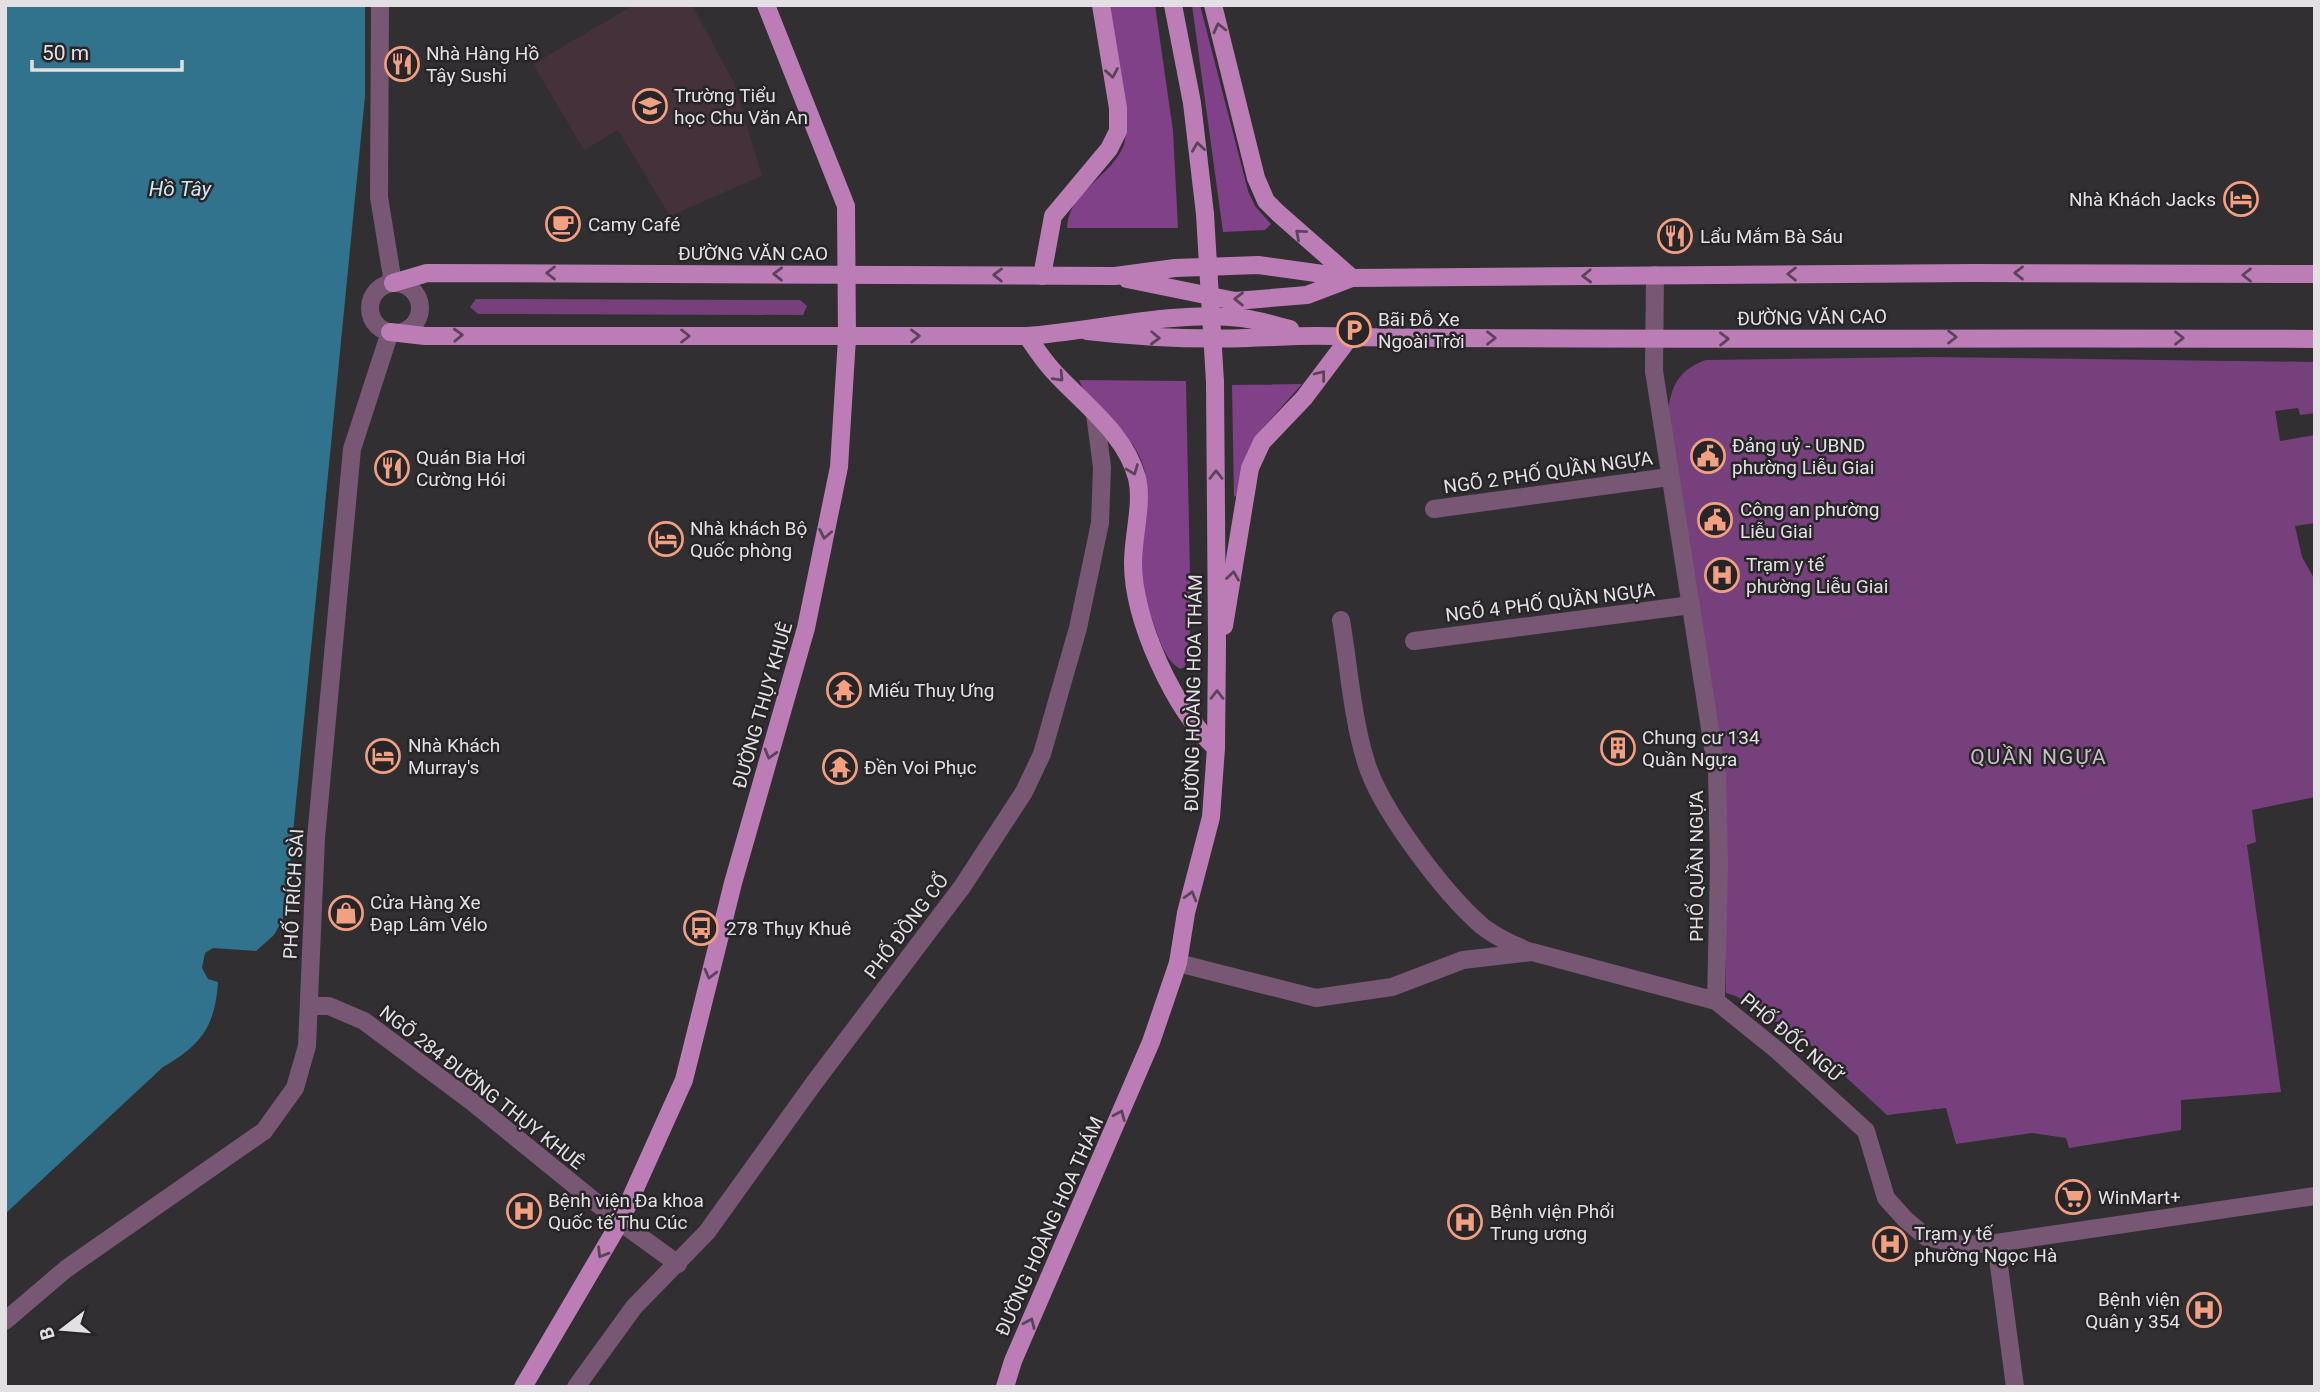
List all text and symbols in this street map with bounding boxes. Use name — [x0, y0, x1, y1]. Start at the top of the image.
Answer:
one-way arrow — [1213, 22, 1227, 34]
scale bar — [32, 28, 182, 72]
text: 50 m — [42, 41, 89, 65]
place label: Nhà Hàng Hồ Tây Sushi — [426, 42, 539, 87]
restaurant icon: Nhà Hàng Hồ Tây Sushi — [383, 45, 421, 83]
one-way arrow — [1104, 67, 1119, 78]
place label: Trường Tiểu học Chu Văn An — [674, 84, 808, 129]
school or university icon: Trường Tiểu học Chu Văn An — [631, 87, 669, 125]
one-way arrow — [1191, 141, 1206, 152]
water label: Hồ Tây — [149, 177, 213, 201]
hotel icon: Nhà Khách Jacks — [2222, 180, 2260, 218]
place label: Nhà Khách Jacks — [2069, 188, 2216, 211]
cafe icon: Camy Café — [544, 205, 582, 243]
place label: Camy Café — [588, 213, 680, 236]
restaurant icon: Lẩu Mắm Bà Sáu — [1656, 217, 1694, 255]
place label: Lẩu Mắm Bà Sáu — [1700, 225, 1843, 248]
one-way arrow — [1295, 230, 1308, 242]
street label: ĐƯỜNG VĂN CAO — [678, 242, 828, 265]
one-way arrow — [545, 265, 555, 281]
one-way arrow — [772, 266, 783, 282]
one-way arrow — [1786, 266, 1796, 282]
one-way arrow — [2013, 266, 2024, 281]
one-way arrow — [992, 267, 1002, 283]
one-way arrow — [2241, 267, 2251, 283]
one-way arrow — [1581, 268, 1591, 284]
one-way arrow — [1233, 292, 1244, 307]
street label: ĐƯỜNG VĂN CAO — [1737, 305, 1887, 330]
place label: Bãi Đỗ Xe Ngoài Trời — [1378, 308, 1465, 353]
parking icon: Bãi Đỗ Xe Ngoài Trời — [1335, 311, 1373, 349]
one-way arrow — [453, 327, 464, 343]
one-way arrow — [680, 329, 691, 344]
one-way arrow — [910, 329, 921, 344]
one-way arrow — [1947, 329, 1957, 345]
one-way arrow — [1149, 330, 1160, 345]
one-way arrow — [1487, 330, 1497, 346]
one-way arrow — [2174, 330, 2185, 346]
one-way arrow — [1719, 332, 1730, 347]
one-way arrow — [1051, 369, 1063, 382]
one-way arrow — [1313, 370, 1326, 383]
place label: Đảng uỷ - UBND phường Liễu Giai — [1732, 434, 1874, 479]
public building icon: Đảng uỷ - UBND phường Liễu Giai — [1689, 437, 1727, 475]
street label: NGÕ 2 PHỐ QUẦN NGỰA — [1442, 445, 1655, 499]
place label: Quán Bia Hơi Cường Hói — [416, 446, 526, 491]
restaurant icon: Quán Bia Hơi Cường Hói — [373, 449, 411, 487]
one-way arrow — [1124, 463, 1138, 475]
one-way arrow — [1208, 470, 1224, 480]
place label: Công an phường Liễu Giai — [1740, 498, 1880, 543]
public building icon: Công an phường Liễu Giai — [1696, 501, 1734, 539]
place label: Nhà khách Bộ Quốc phòng — [690, 517, 807, 562]
hotel icon: Nhà khách Bộ Quốc phòng — [647, 520, 685, 558]
one-way arrow — [819, 528, 834, 540]
place label: Trạm y tế phường Liễu Giai — [1746, 553, 1888, 598]
hospital icon: Trạm y tế phường Liễu Giai — [1703, 556, 1741, 594]
one-way arrow — [1225, 570, 1240, 582]
street label: ĐƯỜNG HOÀNG HOA THÁM — [1180, 574, 1207, 812]
street label: NGÕ 4 PHỐ QUẦN NGỰA — [1444, 577, 1657, 627]
street label: ĐƯỜNG THỤY KHUÊ — [728, 619, 797, 791]
temple icon: Miếu Thuỵ Ưng — [825, 671, 863, 709]
place label: Miếu Thuỵ Ưng — [868, 679, 994, 702]
one-way arrow — [1209, 689, 1224, 700]
place label: Chung cư 134 Quần Ngựa — [1642, 726, 1760, 771]
building icon: Chung cư 134 Quần Ngựa — [1599, 729, 1637, 767]
place label: Nhà Khách Murray's — [408, 734, 500, 779]
hotel icon: Nhà Khách Murray's — [364, 737, 402, 775]
district label: QUẦN NGỰA — [1970, 744, 2108, 769]
one-way arrow — [763, 748, 778, 760]
temple icon: Đền Voi Phục — [821, 748, 859, 786]
place label: Đền Voi Phục — [864, 756, 977, 779]
street label: PHỐ QUẦN NGỰA — [1684, 790, 1708, 942]
street label: PHỐ TRÍCH SÀI — [278, 828, 308, 960]
street label: PHỐ ĐỒNG CỔ — [859, 869, 953, 983]
one-way arrow — [1183, 890, 1198, 902]
place label: Cửa Hàng Xe Đạp Lâm Vélo — [370, 891, 488, 936]
shop icon: Cửa Hàng Xe Đạp Lâm Vélo — [327, 894, 365, 932]
bus stop icon: 278 Thụy Khuê — [682, 909, 720, 947]
place label: 278 Thụy Khuê — [726, 917, 851, 940]
one-way arrow — [704, 968, 718, 980]
street label: PHỐ ĐỐC NGỮ — [1736, 987, 1849, 1088]
street label: NGÕ 284 ĐƯỜNG THỤY KHUÊ — [375, 1001, 589, 1174]
one-way arrow — [1112, 1109, 1126, 1122]
street label: ĐƯỜNG HOÀNG HOA THÁM — [991, 1113, 1108, 1339]
supermarket icon: WinMart+ — [2054, 1178, 2092, 1216]
place label: WinMart+ — [2098, 1186, 2181, 1209]
place label: Bệnh viện Đa khoa Quốc tế Thu Cúc — [548, 1189, 704, 1234]
hospital icon: Bệnh viện Đa khoa Quốc tế Thu Cúc — [505, 1192, 543, 1230]
place label: Bệnh viện Phổi Trung ương — [1490, 1200, 1615, 1245]
hospital icon: Bệnh viện Phổi Trung ương — [1446, 1203, 1484, 1241]
place label: Trạm y tế phường Ngọc Hà — [1914, 1222, 2057, 1267]
hospital icon: Trạm y tế phường Ngọc Hà — [1871, 1225, 1909, 1263]
one-way arrow — [597, 1245, 610, 1258]
place label: Bệnh viện Quân y 354 — [2085, 1288, 2180, 1333]
hospital icon: Bệnh viện Quân y 354 — [2185, 1291, 2223, 1329]
north arrow — [28, 1294, 98, 1364]
one-way arrow — [1022, 1318, 1036, 1330]
text: B — [34, 1325, 60, 1343]

